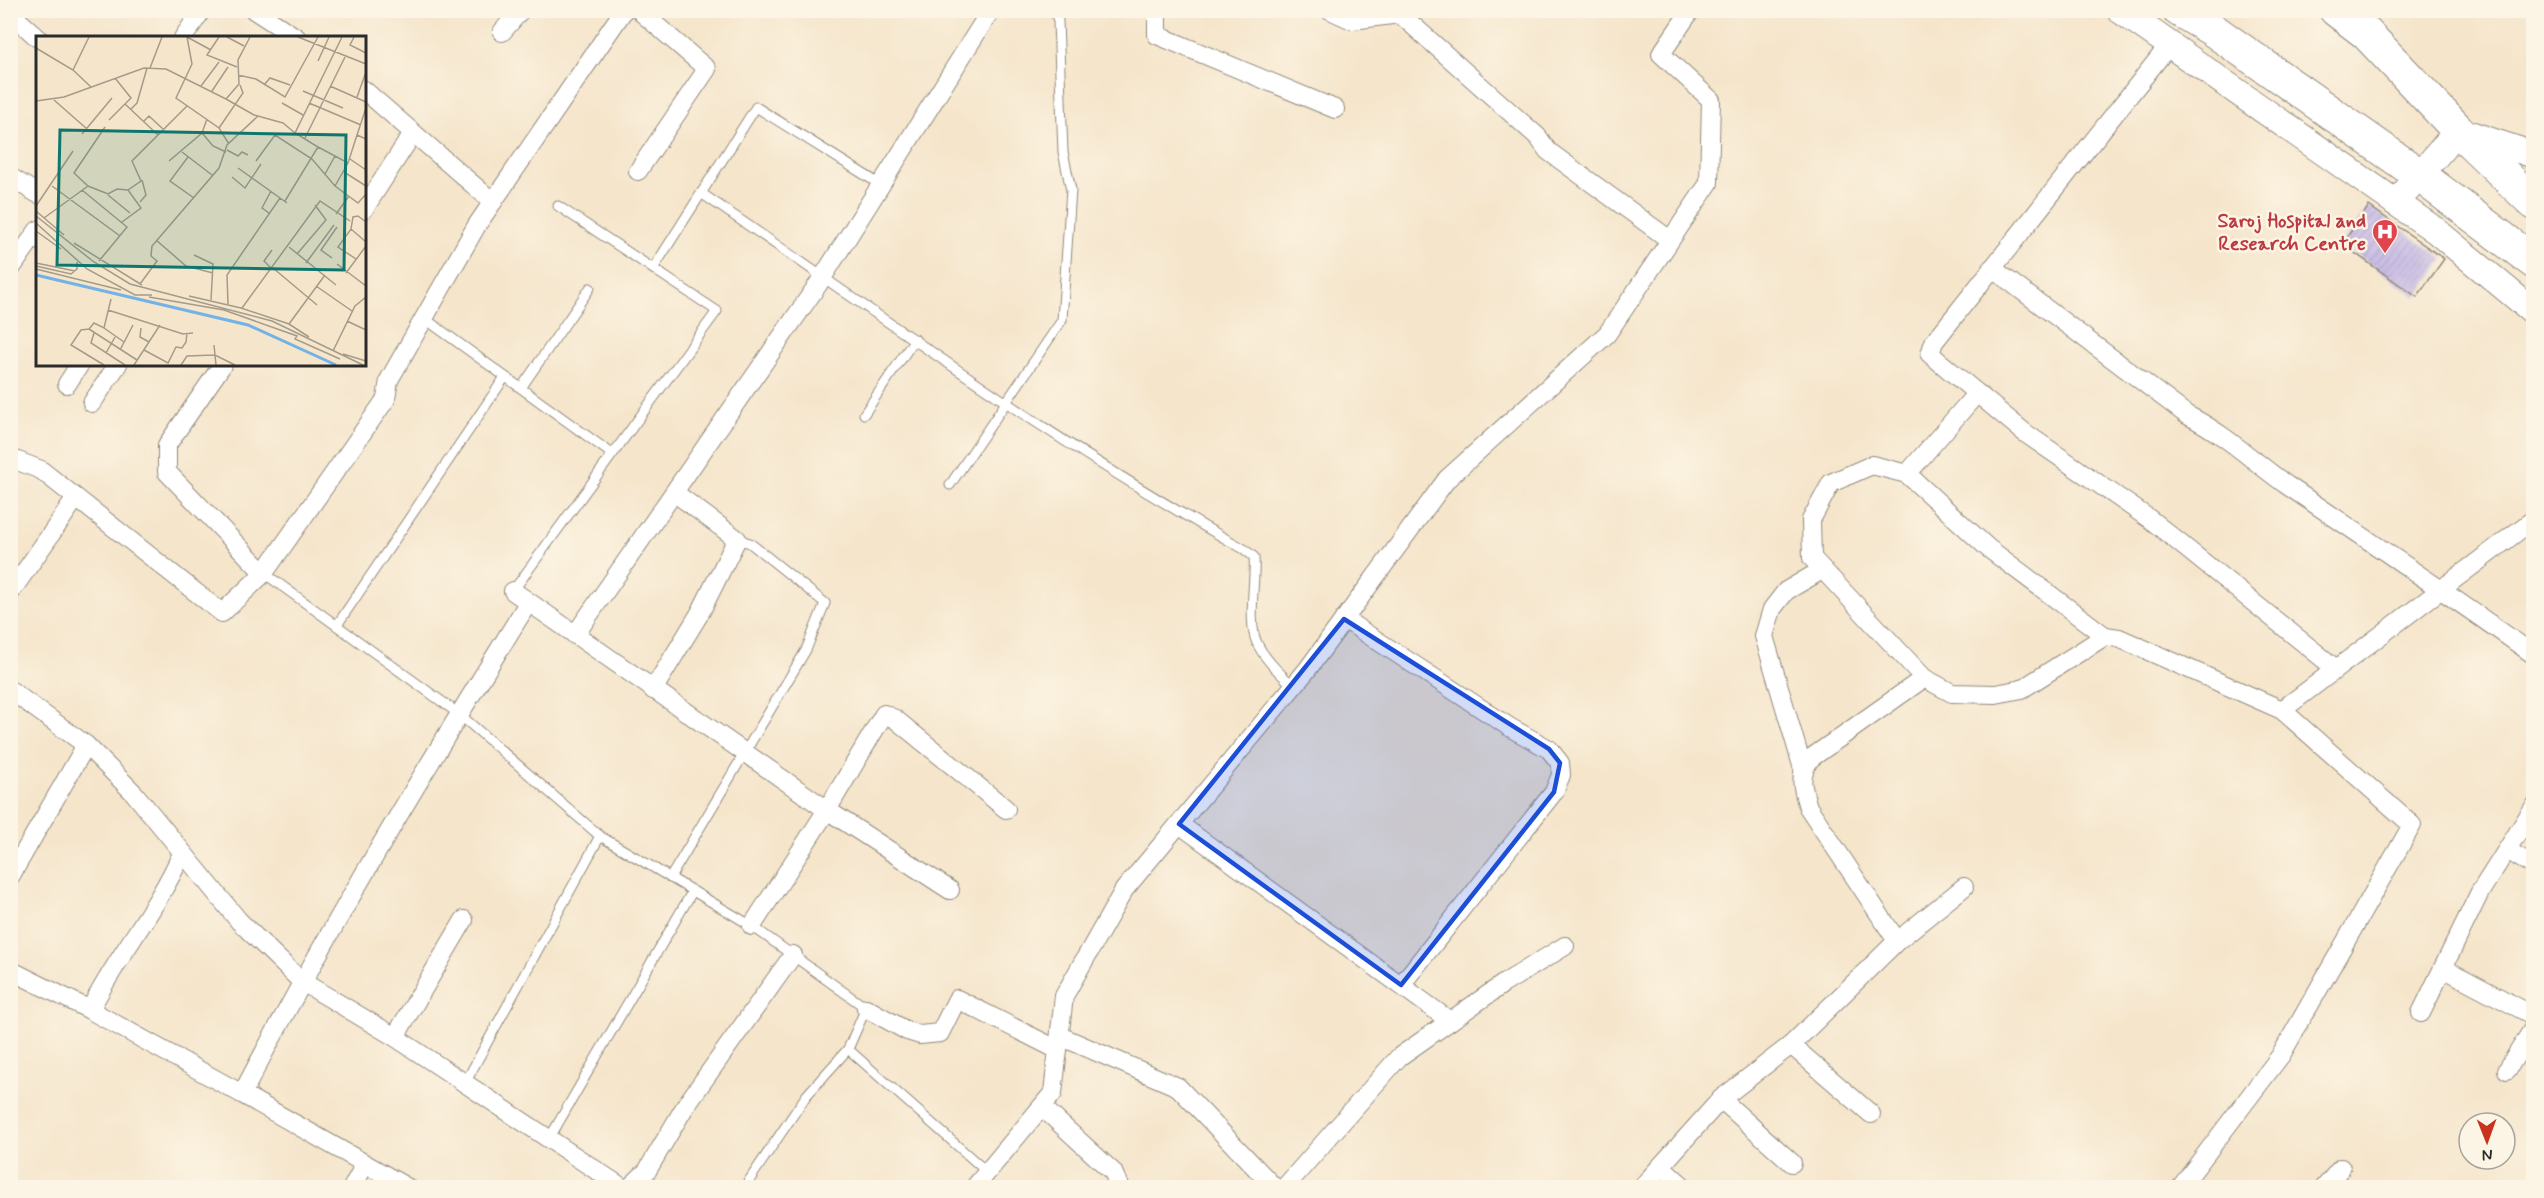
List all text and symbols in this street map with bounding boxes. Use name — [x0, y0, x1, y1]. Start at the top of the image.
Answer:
inset map — [36, 36, 366, 366]
place label: Saroj Hospital and Research Centre — [2217, 208, 2366, 258]
hospital icon: Saroj Hospital and Research Centre — [2370, 217, 2400, 255]
north arrow — [2457, 1111, 2517, 1171]
text: N — [2482, 1144, 2493, 1165]

